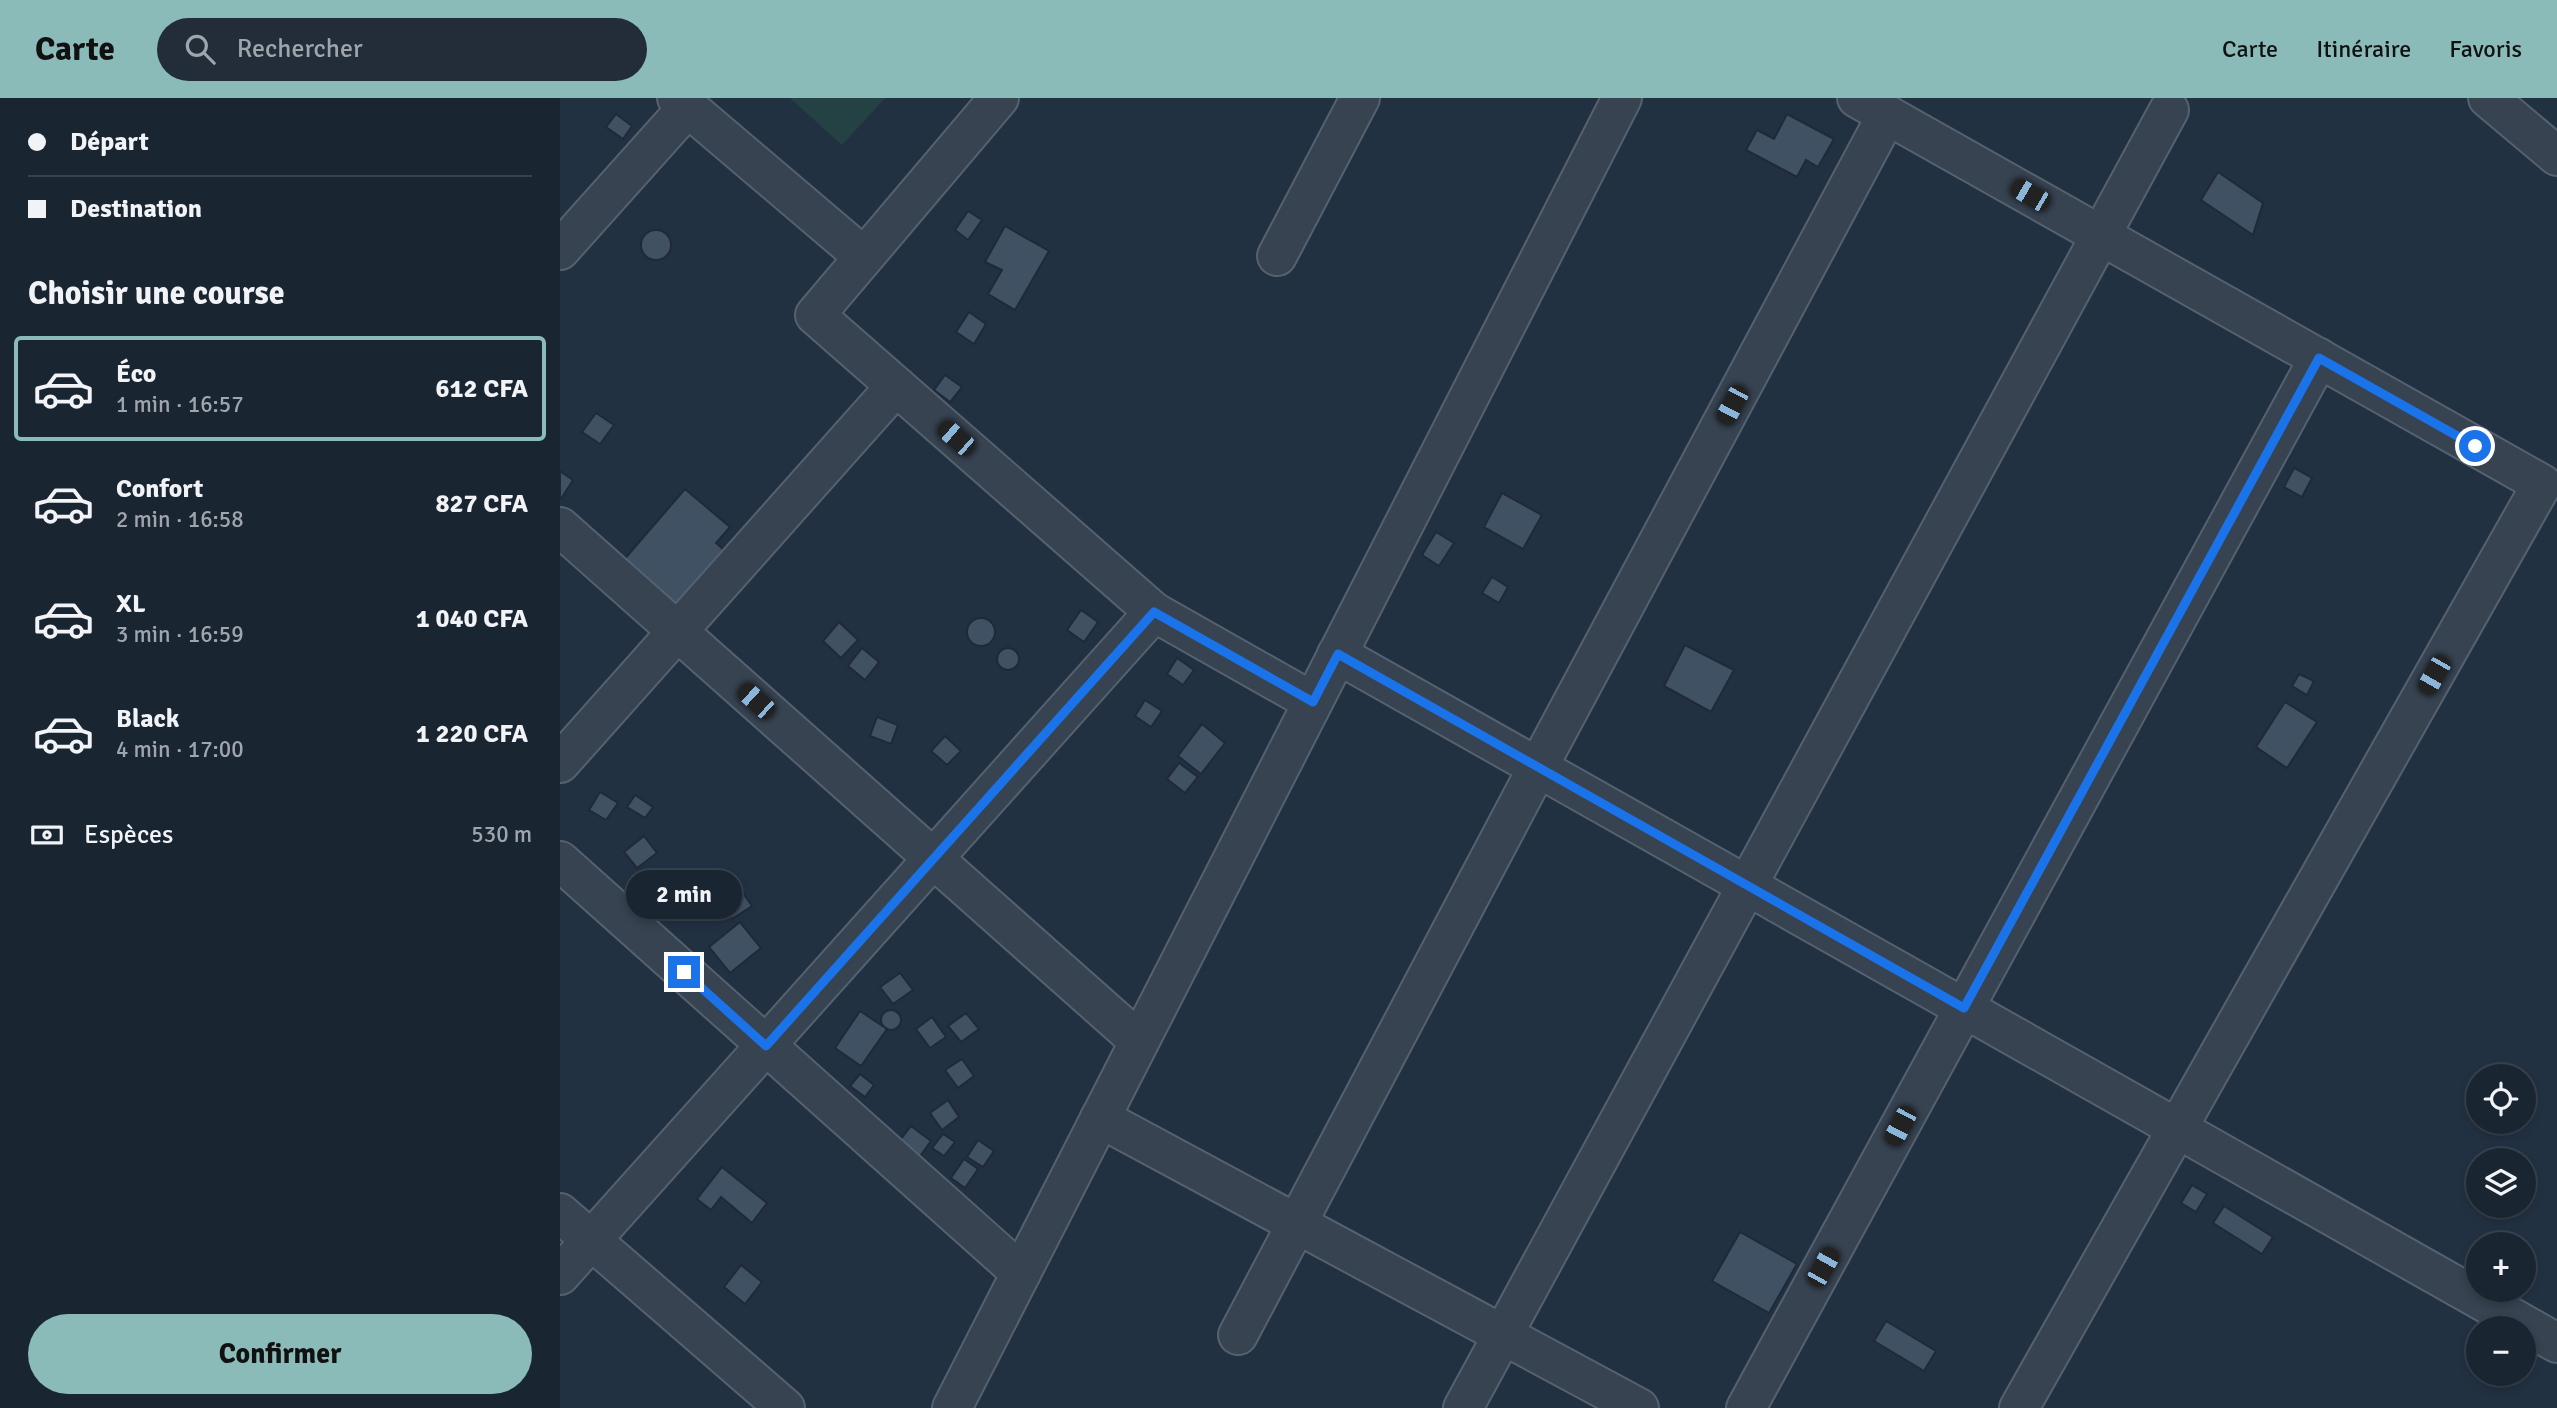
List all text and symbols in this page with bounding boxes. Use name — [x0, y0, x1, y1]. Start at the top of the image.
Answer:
search box — [157, 18, 647, 81]
text: Carte — [35, 29, 115, 70]
icon: search — [181, 30, 219, 68]
text: Rechercher — [237, 33, 363, 65]
text: Carte — [2222, 34, 2278, 64]
text: Itinéraire — [2316, 34, 2411, 64]
text: Favoris — [2449, 34, 2522, 64]
text: Départ — [70, 126, 149, 158]
car — [2007, 175, 2054, 215]
text: Destination — [70, 193, 202, 225]
text: Choisir une course — [28, 274, 285, 313]
icon: car — [32, 357, 95, 420]
text: Éco — [116, 358, 156, 390]
text: 612 CFA — [436, 373, 528, 405]
car — [1713, 382, 1752, 428]
text: 1 min · 16:57 — [116, 390, 244, 419]
car — [934, 416, 979, 460]
route start — [2459, 430, 2491, 462]
icon: car — [32, 472, 95, 535]
text: Confort — [116, 473, 203, 505]
text: 827 CFA — [436, 488, 528, 520]
text: 2 min · 16:58 — [116, 505, 244, 534]
icon: car — [32, 587, 95, 650]
text: XL — [116, 588, 146, 620]
text: 1 040 CFA — [416, 603, 528, 635]
text: 3 min · 16:59 — [116, 620, 244, 649]
car — [2415, 652, 2454, 698]
car — [734, 679, 779, 723]
icon: car — [32, 702, 95, 765]
text: Black — [116, 703, 179, 735]
text: 1 220 CFA — [416, 718, 528, 750]
text: 4 min · 17:00 — [116, 735, 244, 764]
icon: cash — [28, 816, 66, 854]
text: Espèces — [84, 819, 173, 851]
text: 530 m — [471, 820, 532, 849]
callout: 2 min — [626, 870, 742, 920]
text: 2 min — [656, 880, 712, 909]
route end — [668, 956, 700, 988]
map controls — [2466, 1064, 2536, 1386]
button: locate — [2466, 1064, 2536, 1134]
car — [1881, 1103, 1920, 1149]
button: layers — [2466, 1148, 2536, 1218]
button: + — [2466, 1232, 2536, 1302]
car — [1804, 1244, 1843, 1290]
button: Confirmer — [28, 1314, 532, 1394]
button: − — [2466, 1316, 2536, 1386]

